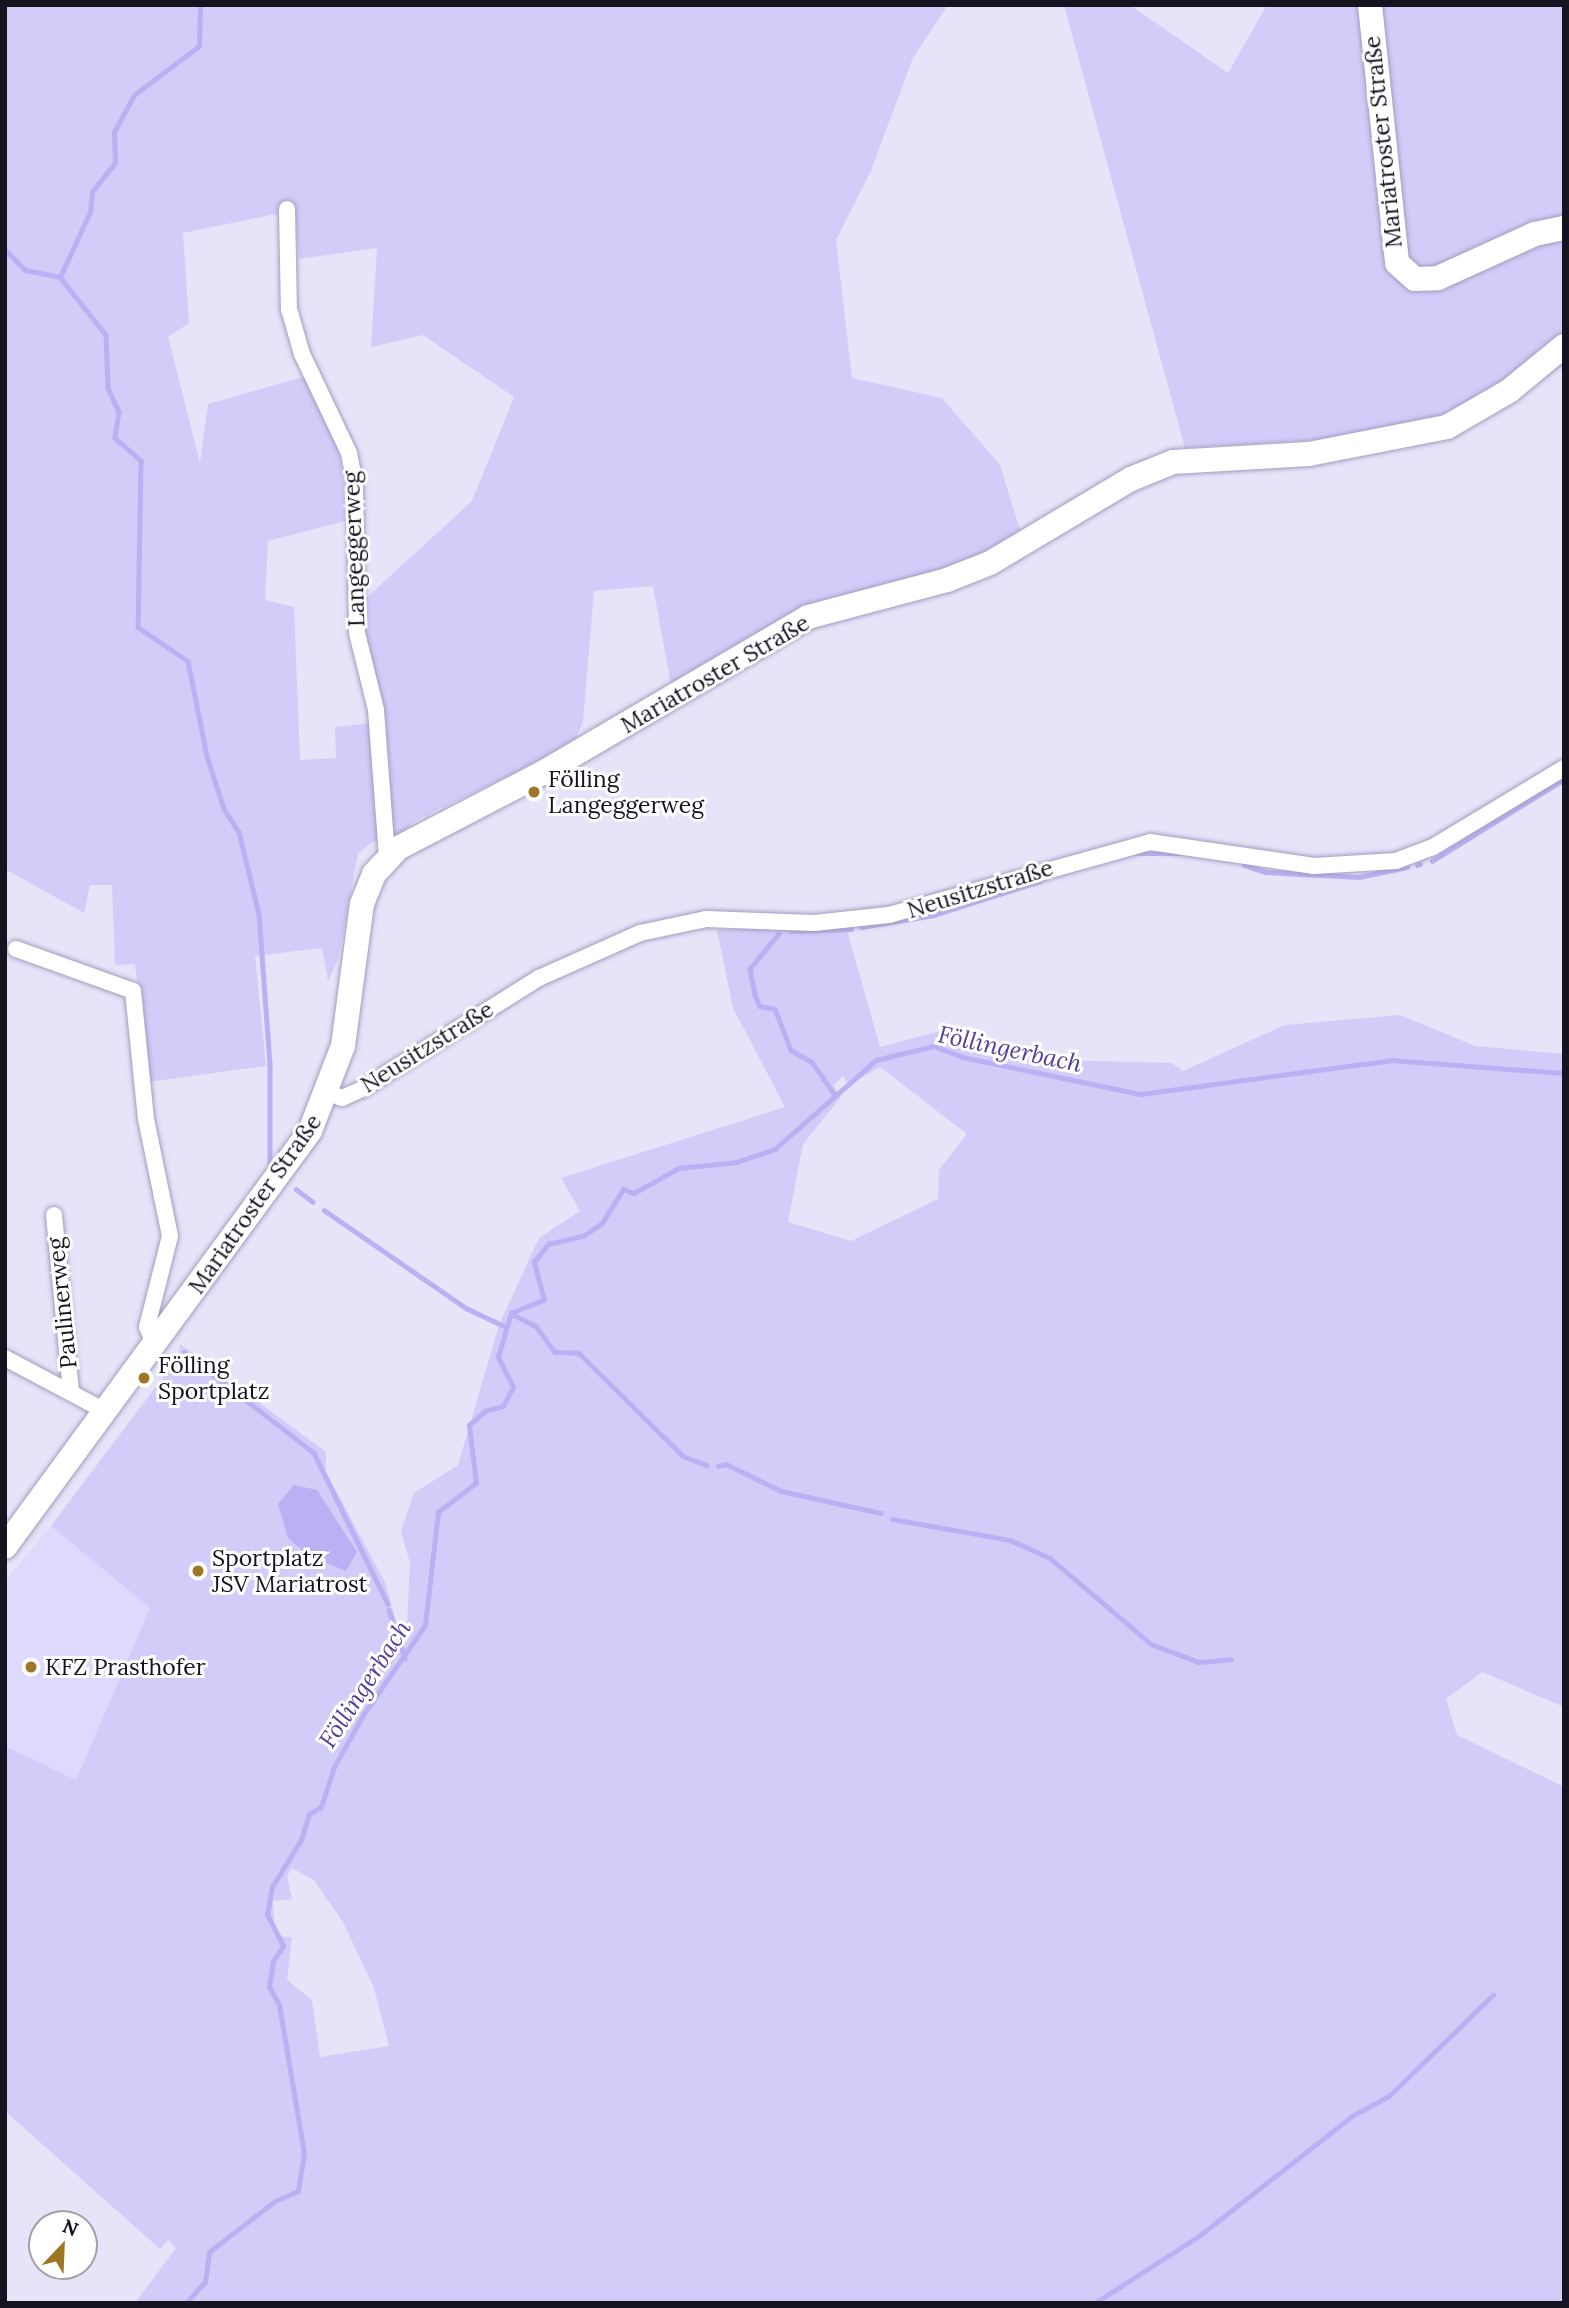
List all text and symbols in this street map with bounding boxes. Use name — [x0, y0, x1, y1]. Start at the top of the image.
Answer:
street label: Mariatroster Straße — [1358, 35, 1408, 249]
street label: Langeggerweg — [337, 471, 371, 627]
street label: Mariatroster Straße — [616, 609, 814, 739]
place label: Fölling Langeggerweg — [548, 765, 704, 819]
marker: Fölling Langeggerweg — [526, 784, 542, 800]
street label: Neusitzstraße — [904, 854, 1056, 924]
street label: Neusitzstraße — [356, 995, 498, 1099]
water label: Föllingerbach — [936, 1020, 1084, 1078]
street label: Mariatroster Straße — [183, 1109, 327, 1299]
street label: Paulinerweg — [41, 1236, 83, 1370]
place label: Fölling Sportplatz — [158, 1351, 269, 1405]
marker: Fölling Sportplatz — [136, 1370, 152, 1386]
place label: Sportplatz JSV Mariatrost — [212, 1544, 368, 1598]
marker: Sportplatz JSV Mariatrost — [190, 1563, 206, 1579]
water label: Föllingerbach — [313, 1615, 417, 1753]
place label: KFZ Prasthofer — [45, 1653, 206, 1681]
marker: KFZ Prasthofer — [23, 1659, 39, 1675]
north arrow — [28, 2210, 98, 2280]
text: N — [59, 2214, 82, 2241]

